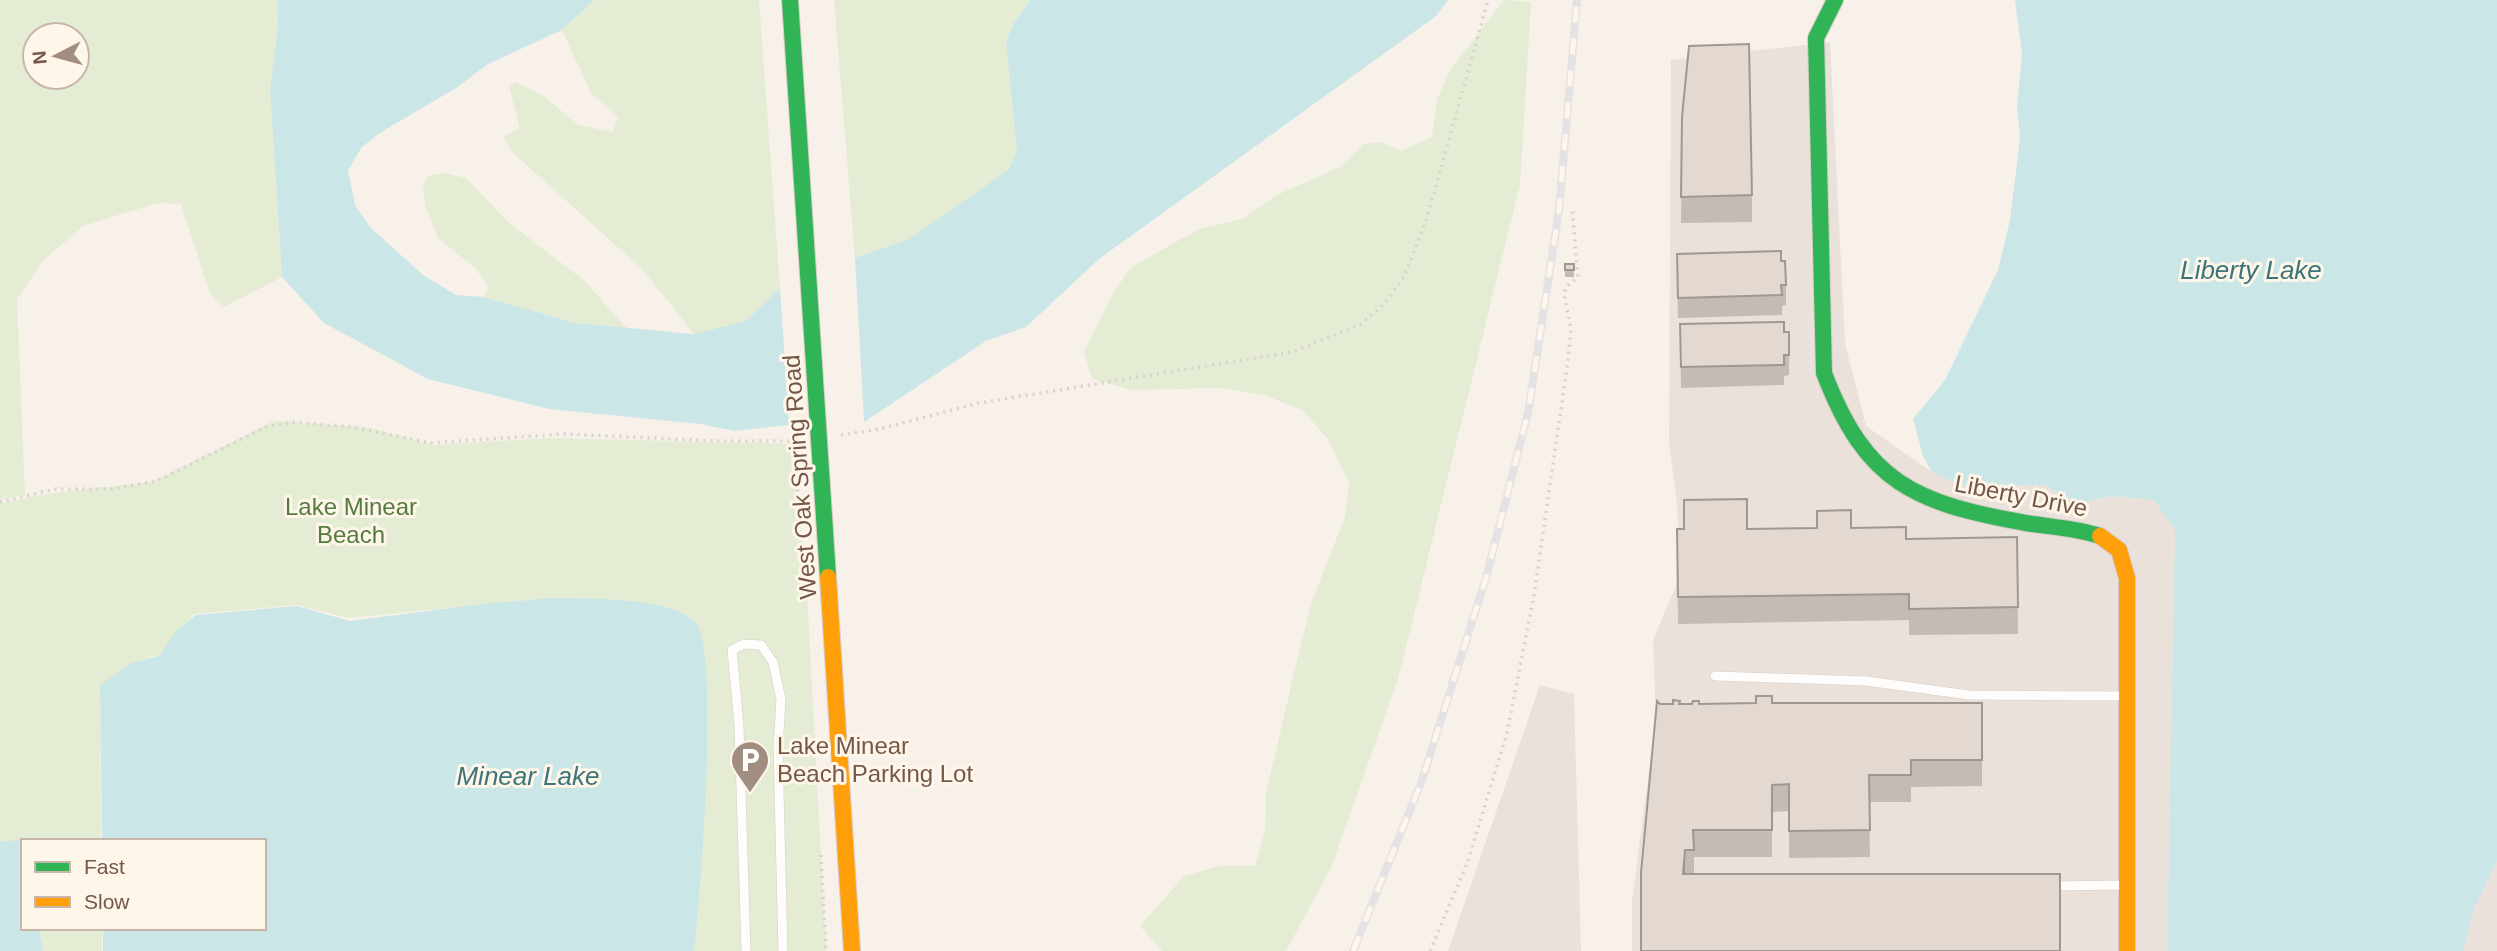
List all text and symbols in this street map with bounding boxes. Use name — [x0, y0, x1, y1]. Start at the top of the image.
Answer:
north arrow — [21, 21, 91, 91]
text: N — [28, 50, 51, 66]
water label: Liberty Lake — [2180, 255, 2322, 285]
street label: West Oak Spring Road — [777, 354, 822, 600]
street label: Liberty Drive — [1952, 469, 2090, 522]
park label: Lake Minear Beach — [285, 493, 417, 548]
place label: Lake Minear Beach Parking Lot — [777, 732, 973, 787]
parking icon: Lake Minear Beach Parking Lot — [729, 739, 771, 794]
water label: Minear Lake — [456, 761, 600, 791]
legend — [21, 839, 266, 930]
text: Fast — [84, 855, 125, 878]
text: Slow — [84, 890, 130, 913]

